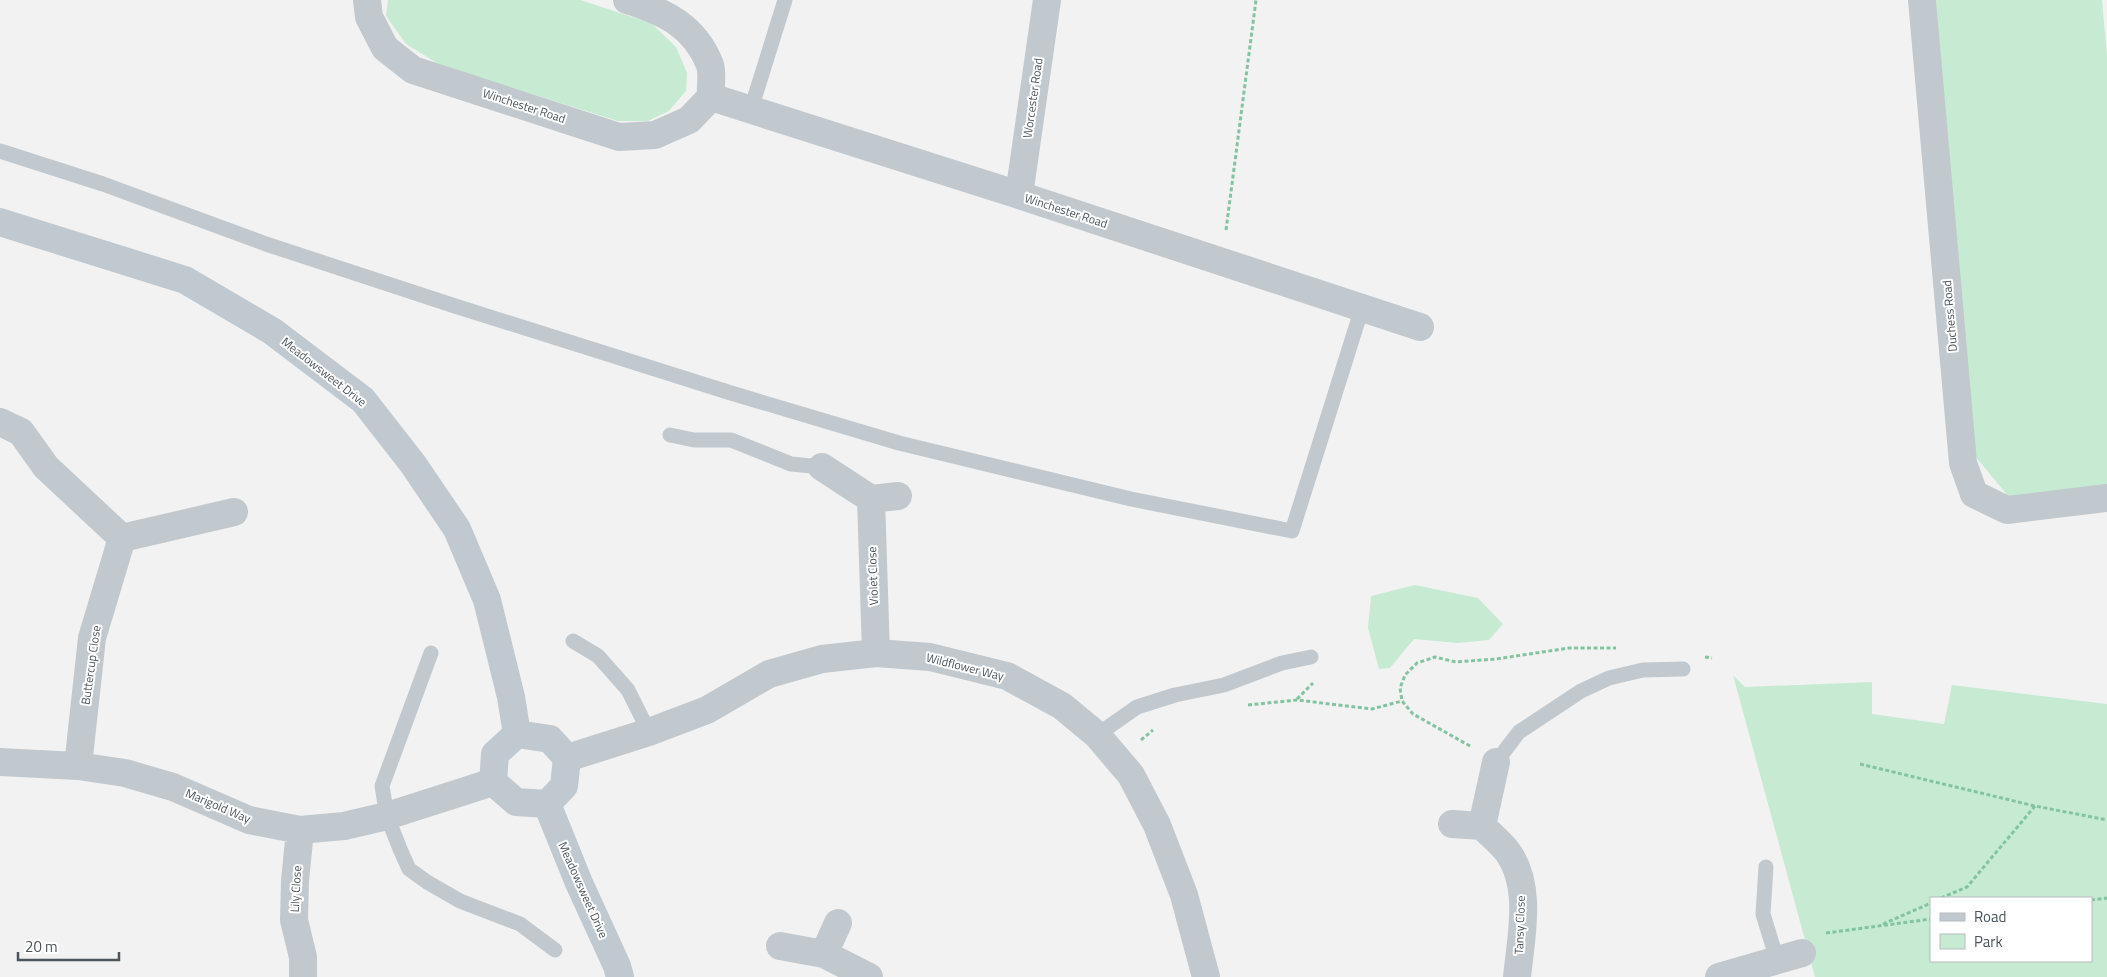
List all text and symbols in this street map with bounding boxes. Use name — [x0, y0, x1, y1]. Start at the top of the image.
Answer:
street label: Worcester Road — [1017, 57, 1048, 139]
street label: Winchester Road — [480, 83, 568, 128]
street label: Winchester Road — [1022, 188, 1110, 233]
street label: Duchess Road — [1937, 280, 1962, 353]
street label: Meadowsweet Drive — [278, 332, 371, 411]
street label: Violet Close — [862, 546, 883, 606]
street label: Buttercup Close — [76, 624, 105, 706]
street label: Wildflower Way — [924, 648, 1006, 685]
street label: Marigold Way — [183, 783, 254, 828]
street label: Meadowsweet Drive — [554, 839, 613, 941]
street label: Lily Close — [285, 865, 306, 913]
street label: Tansy Close — [1509, 895, 1530, 955]
legend — [1930, 897, 2092, 962]
text: Road — [1974, 905, 2006, 928]
scale bar — [18, 930, 119, 962]
text: Park — [1974, 930, 2003, 953]
text: 20 m — [25, 935, 58, 958]

